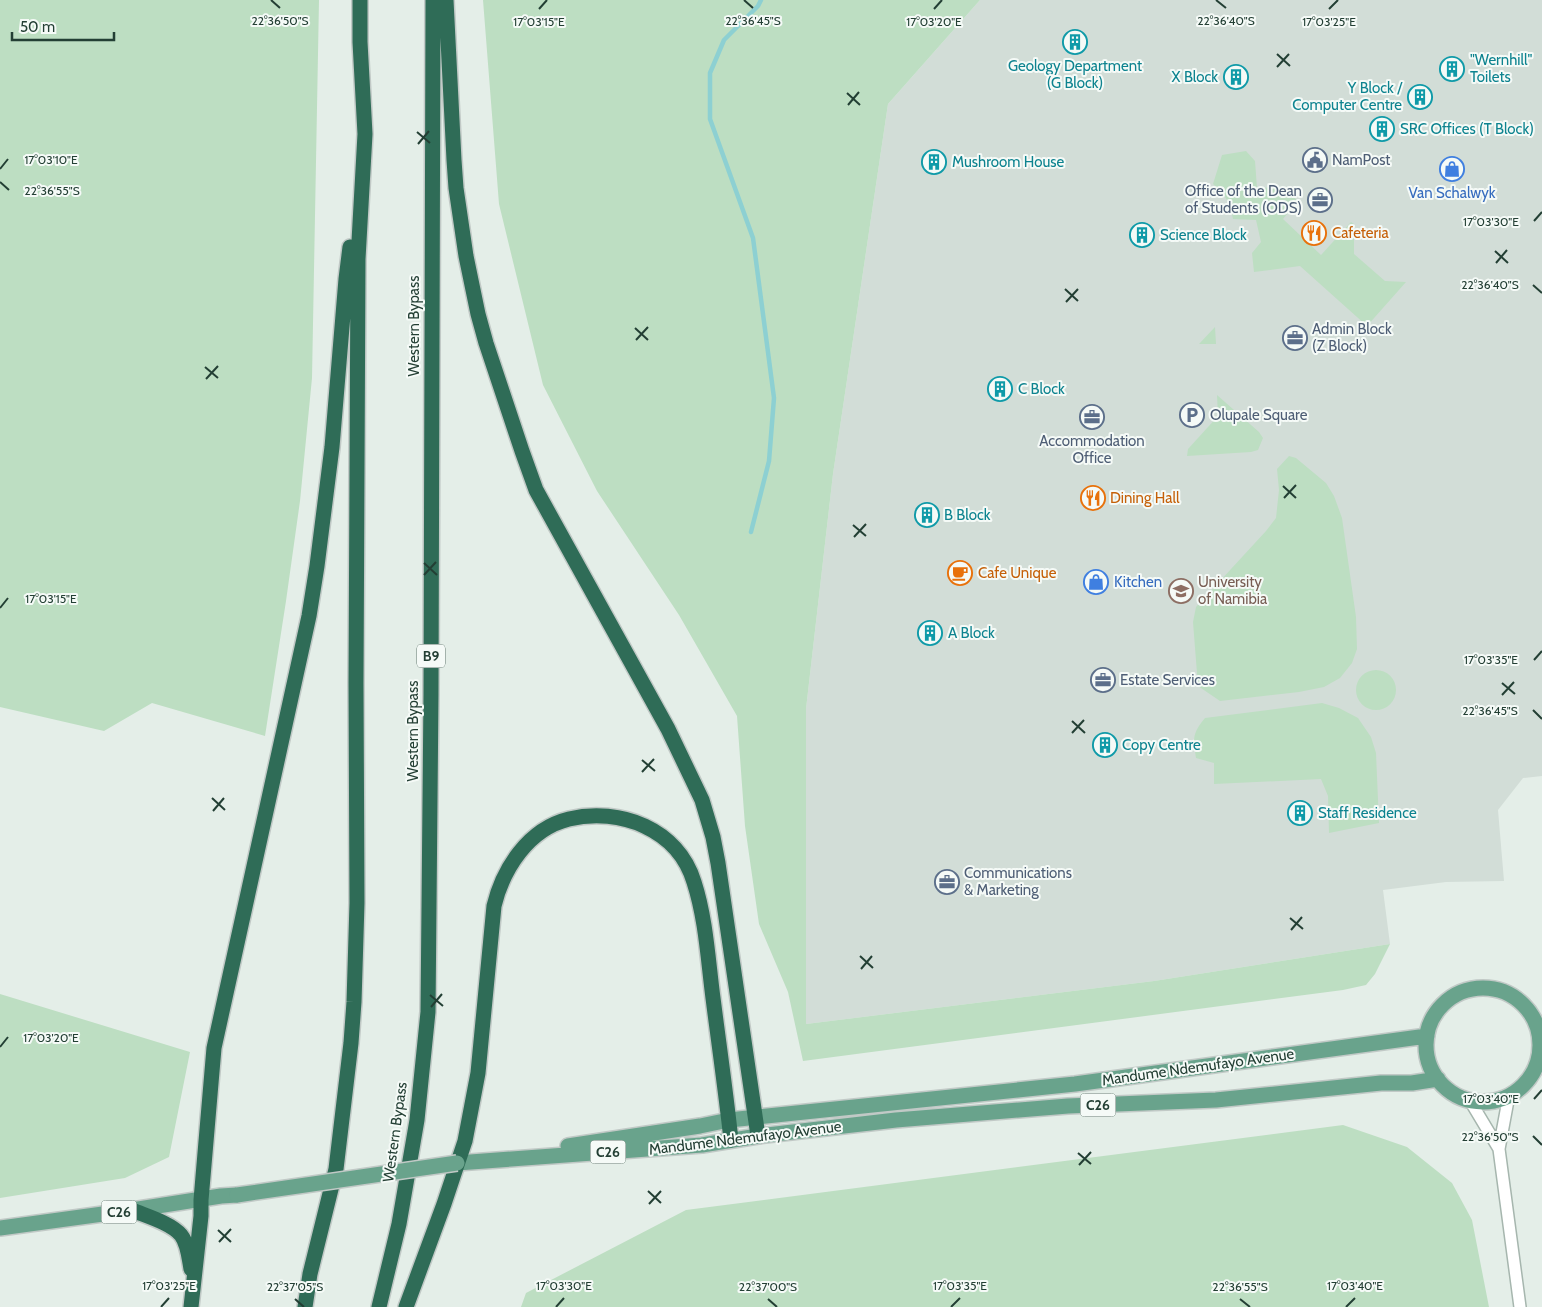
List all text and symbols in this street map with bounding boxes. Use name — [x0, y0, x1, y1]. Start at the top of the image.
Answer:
scale bar — [12, 10, 115, 42]
text: 22°36'50"S — [251, 13, 309, 28]
text: 22°36'45"S — [725, 13, 781, 28]
text: 22°36'40"S — [1197, 13, 1255, 28]
text: 17°03'15"E — [513, 14, 565, 29]
text: 17°03'20"E — [906, 14, 962, 29]
text: 17°03'25"E — [1302, 14, 1356, 29]
text: 50 m — [20, 18, 55, 36]
building icon: Geology Department (G Block) — [1062, 29, 1088, 55]
place label: "Wernhill" Toilets — [1470, 51, 1532, 86]
building icon: "Wernhill" Toilets — [1439, 56, 1465, 82]
place label: Geology Department (G Block) — [1008, 57, 1142, 92]
building icon: X Block — [1223, 64, 1249, 90]
place label: X Block — [1172, 68, 1218, 86]
place label: Y Block / Computer Centre — [1292, 79, 1403, 114]
building icon: Y Block / Computer Centre — [1407, 84, 1433, 110]
building icon: SRC Offices (T Block) — [1369, 116, 1395, 142]
place label: SRC Offices (T Block) — [1400, 120, 1534, 138]
public building icon: NamPost — [1302, 147, 1328, 173]
building icon: Mushroom House — [921, 149, 947, 175]
place label: NamPost — [1332, 151, 1390, 169]
text: 17°03'10"E — [24, 152, 78, 167]
place label: Mushroom House — [952, 153, 1064, 171]
shop icon: Van Schalwyk — [1439, 156, 1465, 182]
place label: Office of the Dean of Students (ODS) — [1185, 182, 1302, 217]
text: 22°36'55"S — [24, 183, 80, 198]
place label: Van Schalwyk — [1408, 184, 1496, 202]
office icon: Office of the Dean of Students (ODS) — [1307, 187, 1333, 213]
text: 17°03'30"E — [1463, 214, 1519, 229]
restaurant icon: Cafeteria — [1301, 220, 1327, 246]
building icon: Science Block — [1129, 222, 1155, 248]
place label: Cafeteria — [1332, 224, 1389, 242]
place label: Science Block — [1160, 226, 1247, 244]
street label: Western Bypass — [405, 276, 423, 376]
text: 22°36'40"S — [1461, 277, 1519, 292]
place label: Admin Block (Z Block) — [1312, 320, 1392, 355]
office icon: Admin Block (Z Block) — [1282, 325, 1308, 351]
building icon: C Block — [987, 376, 1013, 402]
place label: C Block — [1018, 380, 1065, 398]
parking icon: Olupale Square — [1179, 402, 1205, 428]
office icon: Accommodation Office — [1079, 404, 1105, 430]
place label: Olupale Square — [1210, 406, 1308, 424]
place label: Accommodation Office — [1039, 432, 1145, 467]
restaurant icon: Dining Hall — [1080, 485, 1106, 511]
place label: Dining Hall — [1110, 489, 1180, 507]
building icon: B Block — [914, 502, 940, 528]
place label: B Block — [944, 506, 991, 524]
cafe icon: Cafe Unique — [947, 560, 973, 586]
place label: Cafe Unique — [978, 564, 1057, 582]
shop icon: Kitchen — [1083, 569, 1109, 595]
place label: Kitchen — [1114, 573, 1162, 591]
place label: University of Namibia — [1198, 573, 1268, 608]
school or university icon: University of Namibia — [1168, 578, 1194, 604]
text: 17°03'15"E — [25, 591, 77, 606]
building icon: A Block — [917, 620, 943, 646]
place label: A Block — [948, 624, 995, 642]
road number: B9 — [417, 644, 445, 668]
text: 17°03'35"E — [1464, 652, 1518, 667]
office icon: Estate Services — [1090, 667, 1116, 693]
place label: Estate Services — [1120, 671, 1215, 689]
street label: Western Bypass — [404, 681, 422, 781]
text: 22°36'45"S — [1462, 703, 1518, 718]
building icon: Copy Centre — [1092, 732, 1118, 758]
place label: Copy Centre — [1122, 736, 1201, 754]
building icon: Staff Residence — [1287, 800, 1313, 826]
place label: Staff Residence — [1318, 804, 1417, 822]
place label: Communications & Marketing — [964, 864, 1072, 899]
office icon: Communications & Marketing — [934, 869, 960, 895]
text: 17°03'20"E — [23, 1030, 79, 1045]
street label: Mandume Ndemufayo Avenue — [1101, 1045, 1296, 1089]
street label: Western Bypass — [379, 1081, 411, 1183]
text: 17°03'40"E — [1463, 1091, 1519, 1106]
road number: C26 — [1080, 1094, 1116, 1116]
street label: Mandume Ndemufayo Avenue — [648, 1117, 843, 1159]
text: 22°36'50"S — [1461, 1129, 1519, 1144]
road number: C26 — [590, 1140, 626, 1164]
road number: C26 — [102, 1200, 136, 1224]
text: 17°03'25"E — [142, 1278, 196, 1293]
text: 17°03'30"E — [536, 1278, 592, 1293]
text: 17°03'35"E — [933, 1278, 987, 1293]
text: 17°03'40"E — [1327, 1278, 1383, 1293]
text: 22°37'05"S — [267, 1279, 323, 1294]
text: 22°37'00"S — [739, 1279, 797, 1294]
text: 22°36'55"S — [1212, 1279, 1268, 1294]

